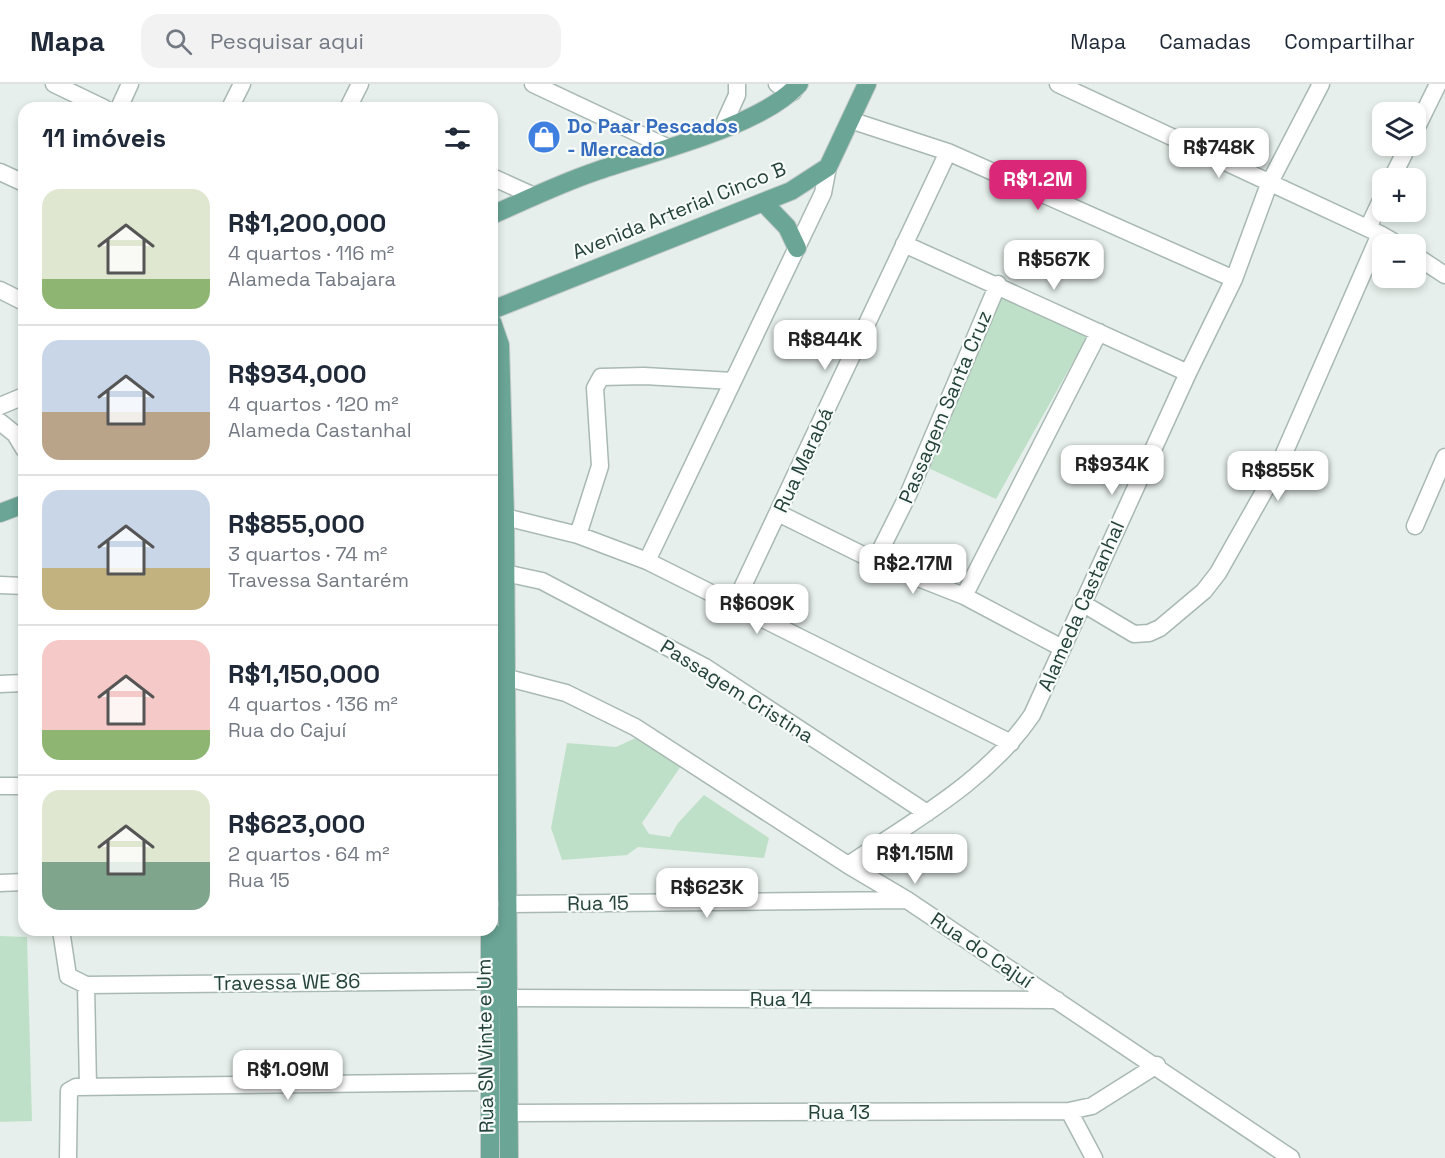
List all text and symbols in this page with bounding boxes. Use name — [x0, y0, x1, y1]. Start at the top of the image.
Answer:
search box — [141, 14, 561, 68]
text: Mapa — [30, 23, 105, 59]
icon: search — [162, 25, 195, 58]
text: Pesquisar aqui — [210, 27, 364, 55]
text: Mapa — [1070, 28, 1126, 55]
text: Camadas — [1159, 28, 1251, 55]
text: Compartilhar — [1284, 28, 1415, 55]
map controls — [1372, 102, 1426, 288]
button: layers — [1372, 102, 1426, 156]
place label: Do Paar Pescados - Mercado — [567, 113, 738, 162]
shop icon: Do Paar Pescados - Mercado — [526, 119, 562, 155]
text: 11 imóveis — [42, 121, 166, 155]
icon: filters — [441, 122, 474, 155]
pin: R$748K — [1170, 128, 1268, 179]
text: R$748K — [1183, 134, 1255, 160]
street label: Avenida Arterial Cinco B — [568, 155, 790, 265]
pin: R$1.2M — [989, 160, 1087, 211]
text: R$1.2M — [1003, 166, 1073, 192]
button: + — [1372, 168, 1426, 222]
text: R$1,200,000 — [228, 206, 386, 240]
icon: home — [90, 213, 162, 285]
button: − — [1372, 234, 1426, 288]
text: 4 quartos · 116 m² — [228, 240, 394, 266]
pin: R$567K — [1005, 240, 1103, 291]
text: R$567K — [1018, 246, 1090, 272]
text: Alameda Tabajara — [228, 266, 396, 292]
street label: Passagem Santa Cruz — [893, 307, 997, 507]
pin: R$844K — [776, 320, 874, 371]
text: R$844K — [788, 326, 862, 352]
text: R$934,000 — [228, 357, 366, 391]
icon: home — [90, 364, 162, 436]
text: 4 quartos · 120 m² — [228, 391, 398, 417]
street label: Rua Marabá — [767, 403, 839, 517]
text: Alameda Castanhal — [228, 417, 412, 443]
pin: R$934K — [1063, 445, 1161, 496]
text: R$934K — [1075, 451, 1149, 477]
pin: R$855K — [1229, 451, 1327, 502]
text: R$855K — [1241, 457, 1315, 483]
text: R$855,000 — [228, 507, 365, 541]
icon: home — [90, 514, 162, 586]
street label: Alameda Castanhal — [1032, 517, 1130, 695]
text: 3 quartos · 74 m² — [228, 541, 387, 567]
pin: R$2.17M — [858, 544, 968, 595]
text: R$2.17M — [873, 550, 953, 576]
text: Travessa Santarém — [228, 567, 409, 593]
pin: R$609K — [708, 584, 806, 635]
text: R$609K — [720, 590, 794, 616]
street label: Passagem Cristina — [656, 633, 818, 749]
text: R$1,150,000 — [228, 657, 380, 691]
icon: home — [90, 664, 162, 736]
text: 4 quartos · 136 m² — [228, 691, 398, 717]
text: Rua do Cajuí — [228, 717, 346, 743]
text: R$623,000 — [228, 807, 365, 841]
icon: home — [90, 814, 162, 886]
pin: R$1.15M — [860, 834, 970, 885]
text: R$1.15M — [876, 840, 954, 866]
text: 2 quartos · 64 m² — [228, 841, 390, 867]
text: Rua 15 — [228, 867, 290, 893]
pin: R$623K — [658, 868, 756, 919]
text: R$623K — [670, 874, 744, 900]
street label: Rua 15 — [567, 889, 629, 917]
street label: Rua do Cajuí — [926, 906, 1038, 994]
street label: Rua SN Vinte e Um — [470, 959, 500, 1133]
street label: Travessa WE 86 — [213, 968, 361, 996]
street label: Rua 14 — [750, 986, 812, 1012]
pin: R$1.09M — [233, 1050, 343, 1101]
text: R$1.09M — [247, 1056, 329, 1082]
street label: Rua 13 — [808, 1099, 870, 1125]

